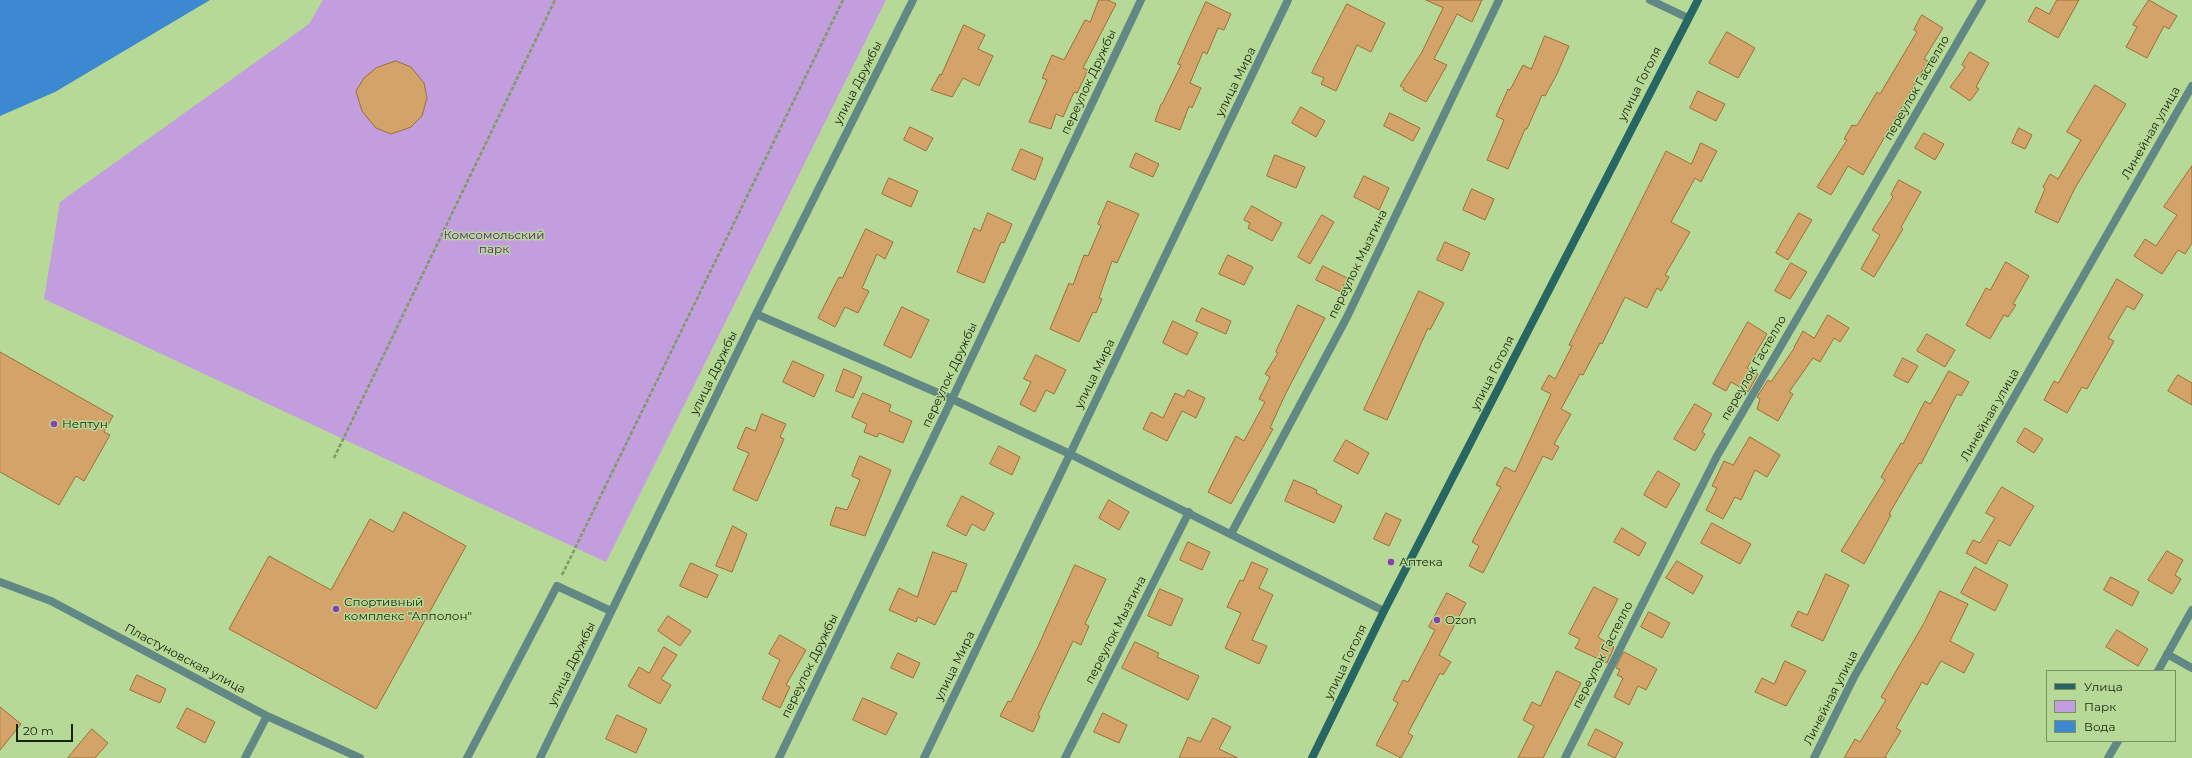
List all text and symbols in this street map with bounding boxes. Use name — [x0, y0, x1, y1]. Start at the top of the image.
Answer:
street label: переулок Дружбы — [1058, 27, 1120, 137]
street label: переулок Гастелло — [1881, 33, 1953, 143]
street label: улица Дружбы — [831, 39, 885, 127]
street label: улица Гоголя — [1615, 44, 1665, 124]
street label: улица Мира — [1213, 45, 1259, 119]
street label: Линейная улица — [2119, 84, 2183, 182]
street label: переулок Мызгина — [1325, 207, 1391, 321]
park label: Комсомольский парк — [443, 228, 545, 256]
street label: переулок Гастелло — [1718, 313, 1790, 423]
street label: переулок Дружбы — [919, 320, 981, 430]
street label: улица Дружбы — [687, 329, 741, 417]
street label: улица Гоголя — [1468, 333, 1518, 413]
street label: улица Мира — [1072, 337, 1118, 411]
street label: Линейная улица — [1958, 366, 2022, 464]
place label: Нептун — [62, 417, 108, 431]
marker: Нептун — [49, 419, 59, 429]
place label: Аптека — [1399, 555, 1443, 569]
marker: Аптека — [1386, 557, 1396, 567]
street label: переулок Мызгина — [1083, 574, 1149, 686]
place label: Спортивный комплекс "Апполон" — [344, 595, 472, 623]
street label: переулок Гастелло — [1570, 599, 1636, 711]
marker: Спортивный комплекс "Апполон" — [331, 604, 341, 614]
street label: переулок Дружбы — [779, 612, 841, 720]
place label: Ozon — [1445, 613, 1477, 627]
marker: Ozon — [1432, 615, 1442, 625]
street label: улица Дружбы — [545, 620, 599, 708]
street label: Пластуновская улица — [122, 621, 248, 697]
street label: улица Гоголя — [1322, 622, 1370, 702]
street label: улица Мира — [932, 629, 978, 703]
street label: Линейная улица — [1801, 648, 1861, 748]
legend — [2046, 670, 2176, 742]
text: Улица — [2084, 679, 2123, 694]
text: Парк — [2084, 699, 2116, 714]
scale bar — [18, 716, 75, 742]
text: Вода — [2084, 719, 2115, 734]
text: 20 m — [23, 723, 54, 738]

